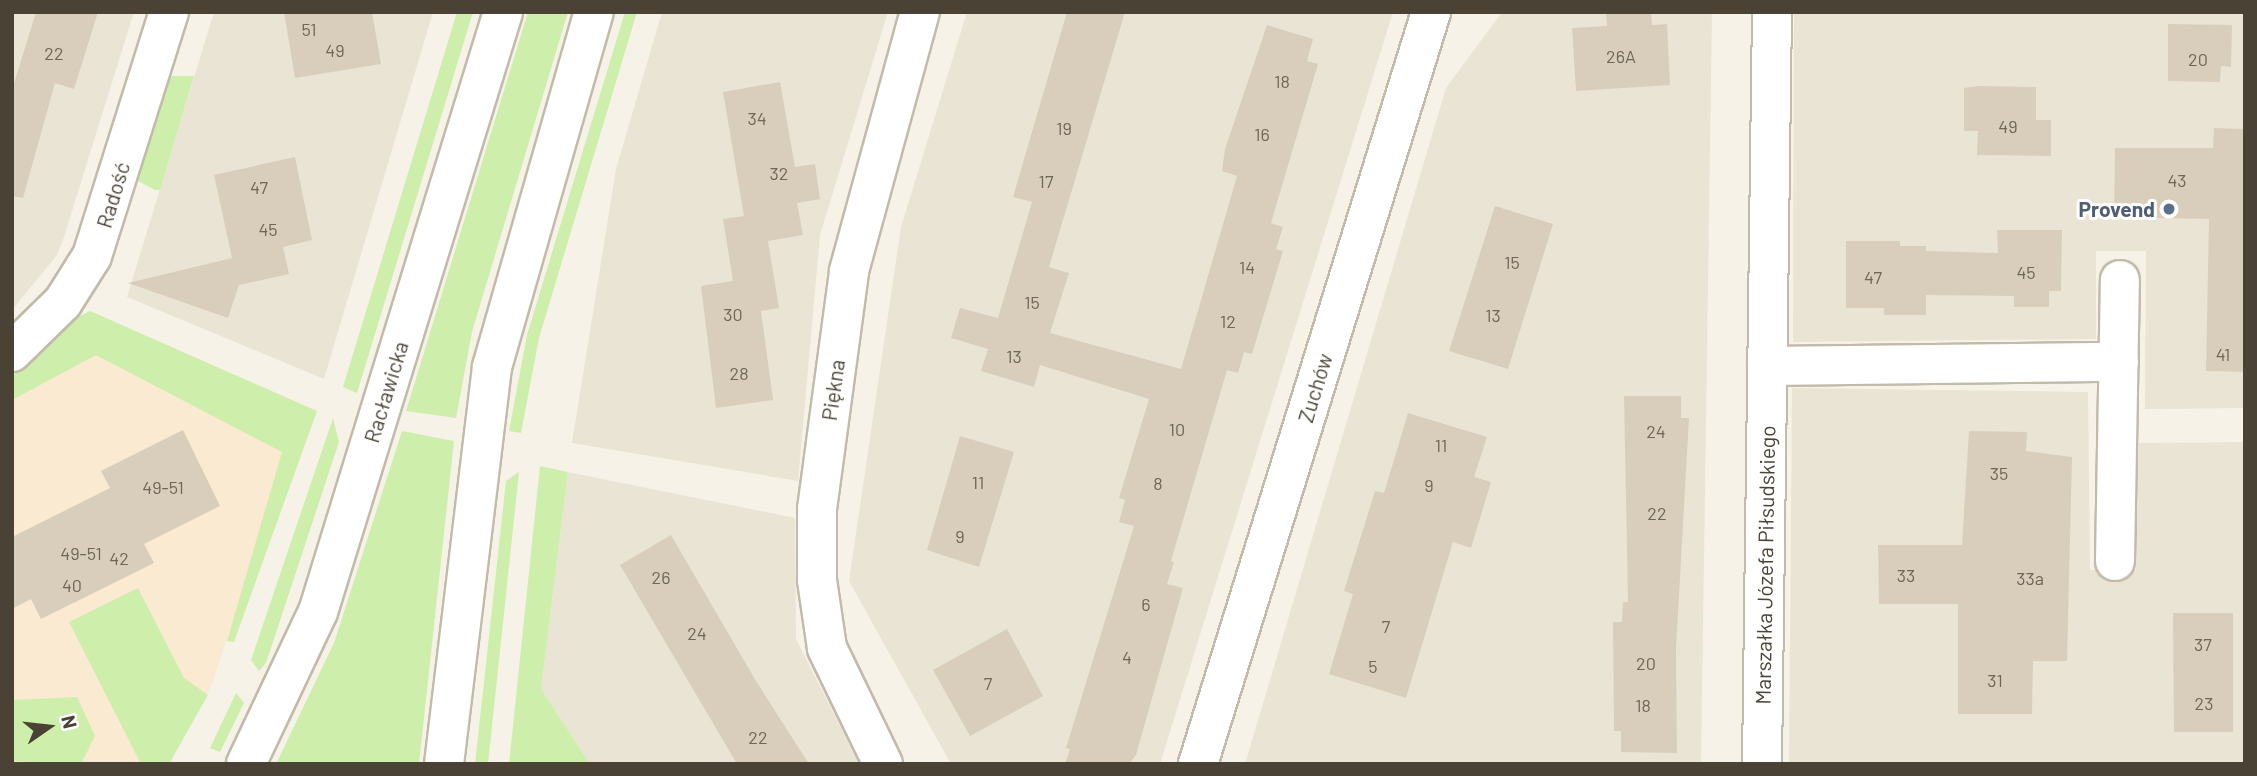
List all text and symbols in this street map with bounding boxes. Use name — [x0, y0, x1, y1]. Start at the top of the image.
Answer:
house number: 51 — [301, 18, 317, 40]
house number: 49 — [325, 39, 345, 61]
house number: 22 — [44, 42, 64, 64]
house number: 26A — [1606, 45, 1636, 67]
house number: 20 — [2188, 48, 2208, 70]
house number: 18 — [1274, 70, 1290, 92]
house number: 34 — [747, 107, 767, 129]
house number: 49 — [1998, 115, 2018, 137]
house number: 19 — [1056, 117, 1072, 139]
house number: 16 — [1254, 123, 1270, 145]
street label: Radość — [91, 159, 135, 231]
house number: 32 — [770, 162, 788, 184]
house number: 43 — [2167, 169, 2187, 191]
house number: 17 — [1039, 170, 1053, 192]
house number: 47 — [250, 176, 268, 198]
place label: Provend — [2079, 196, 2155, 222]
marker: Provend — [2161, 201, 2177, 217]
house number: 45 — [258, 218, 278, 240]
house number: 15 — [1504, 251, 1520, 273]
house number: 14 — [1239, 256, 1255, 278]
house number: 45 — [2016, 261, 2036, 283]
house number: 47 — [1864, 266, 1882, 288]
house number: 15 — [1024, 291, 1040, 313]
house number: 30 — [723, 303, 743, 325]
house number: 13 — [1485, 304, 1501, 326]
house number: 12 — [1220, 310, 1236, 332]
street label: Racławicka — [359, 338, 413, 446]
house number: 41 — [2216, 343, 2230, 365]
house number: 13 — [1006, 345, 1022, 367]
street label: Zuchów — [1293, 350, 1337, 426]
street label: Piękna — [816, 358, 850, 422]
house number: 28 — [729, 362, 749, 384]
house number: 10 — [1169, 418, 1185, 440]
house number: 24 — [1646, 420, 1666, 442]
street label: Marszałka Józefa Piłsudskiego — [1750, 425, 1780, 705]
house number: 11 — [1435, 434, 1447, 456]
house number: 35 — [1990, 462, 2008, 484]
house number: 11 — [972, 471, 984, 493]
house number: 8 — [1153, 472, 1163, 494]
house number: 9 — [1424, 474, 1434, 496]
house number: 49-51 — [142, 476, 184, 498]
house number: 22 — [1647, 502, 1667, 524]
house number: 9 — [955, 525, 965, 547]
house number: 49-51 — [60, 542, 102, 564]
house number: 42 — [109, 547, 129, 569]
house number: 33 — [1897, 564, 1915, 586]
house number: 26 — [652, 566, 670, 588]
house number: 33a — [2016, 567, 2044, 589]
house number: 40 — [62, 574, 82, 596]
house number: 6 — [1141, 593, 1151, 615]
house number: 7 — [1382, 615, 1390, 637]
house number: 24 — [687, 622, 707, 644]
house number: 37 — [2194, 633, 2212, 655]
house number: 4 — [1122, 646, 1132, 668]
house number: 20 — [1636, 652, 1656, 674]
house number: 5 — [1368, 655, 1378, 677]
house number: 31 — [1987, 669, 2003, 691]
house number: 7 — [984, 672, 992, 694]
north arrow — [14, 692, 84, 762]
house number: 23 — [2195, 692, 2213, 714]
house number: 18 — [1635, 694, 1651, 716]
text: N — [57, 713, 83, 731]
house number: 22 — [748, 726, 768, 748]

